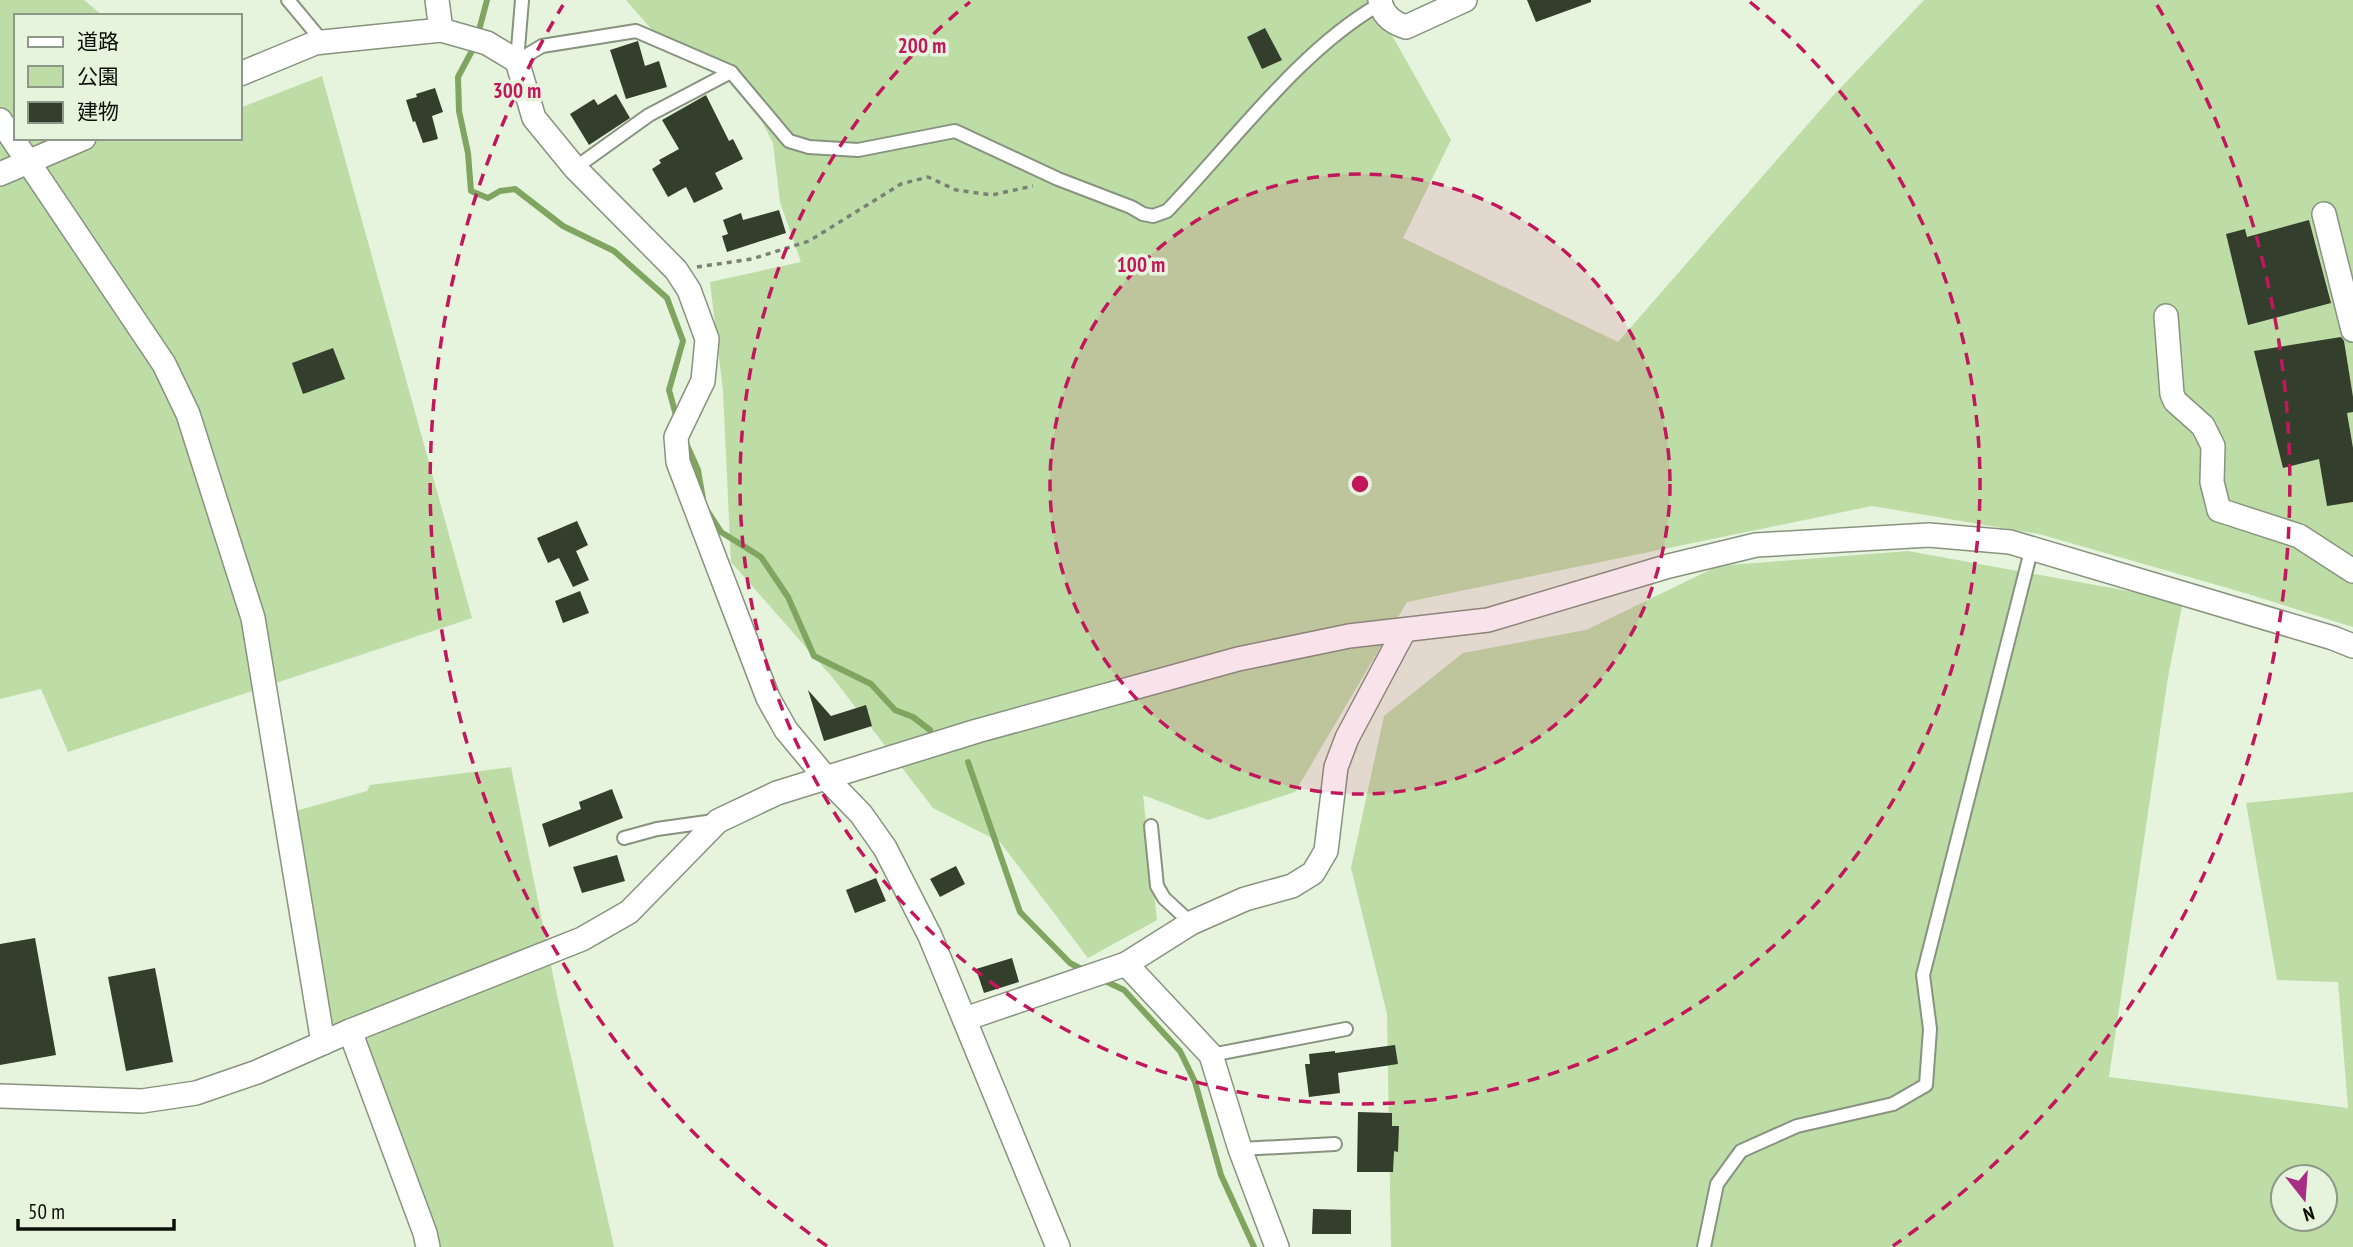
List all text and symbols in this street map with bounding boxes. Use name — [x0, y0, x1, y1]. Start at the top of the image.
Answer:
legend — [14, 14, 242, 140]
text: 道路 — [77, 28, 119, 55]
text: 200 m — [898, 32, 946, 59]
text: 公園 — [77, 63, 119, 90]
text: 300 m — [493, 77, 541, 104]
text: 建物 — [77, 98, 119, 125]
text: 100 m — [1117, 251, 1165, 278]
centre of rings — [1348, 472, 1372, 496]
north arrow — [2269, 1163, 2339, 1233]
scale bar — [18, 1188, 173, 1232]
text: 50 m — [28, 1198, 65, 1225]
text: N — [2301, 1201, 2317, 1227]

